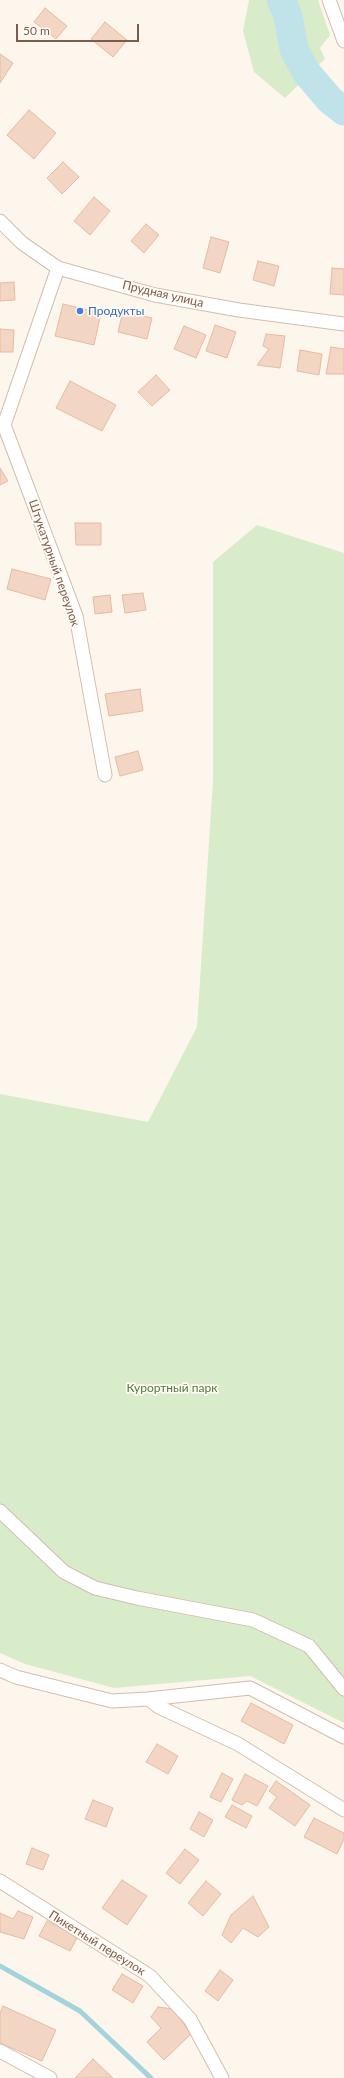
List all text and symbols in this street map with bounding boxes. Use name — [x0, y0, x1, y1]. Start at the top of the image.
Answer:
scale bar — [18, 16, 141, 42]
text: 50 m — [23, 23, 50, 38]
street label: Прудная улица — [121, 278, 205, 310]
place label: Продукты — [88, 304, 144, 318]
marker: Продукты — [75, 306, 85, 316]
street label: Штукатурный переулок — [26, 498, 82, 628]
park label: Курортный парк — [127, 1381, 217, 1395]
street label: Пикетный переулок — [46, 1907, 148, 1979]

